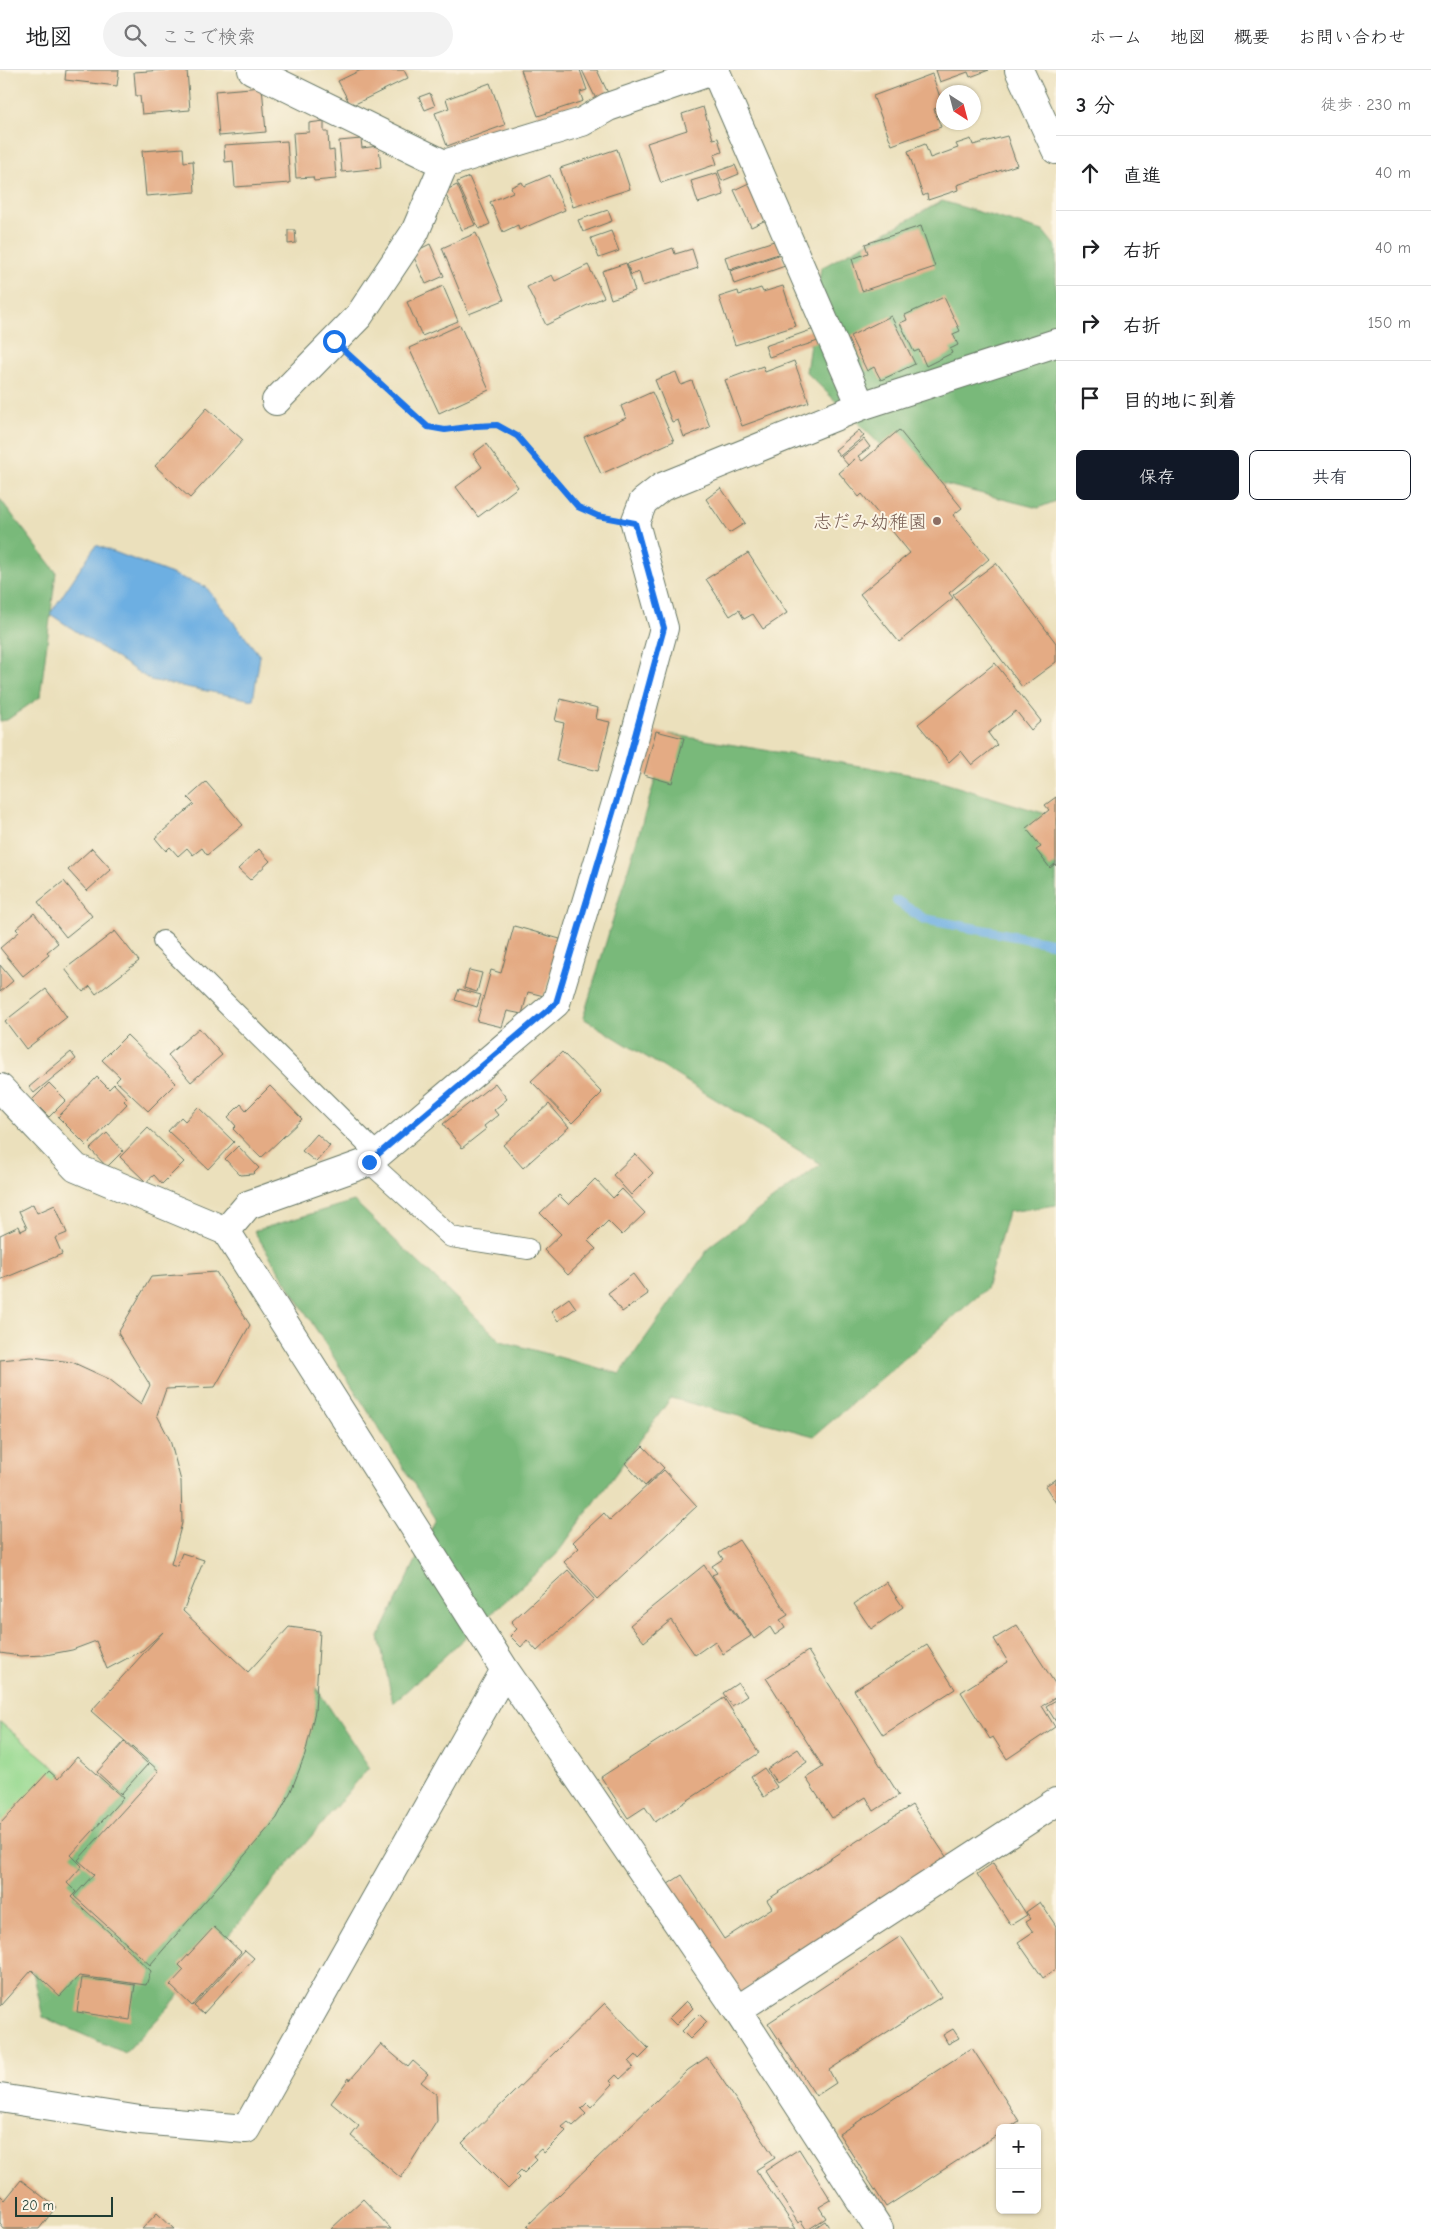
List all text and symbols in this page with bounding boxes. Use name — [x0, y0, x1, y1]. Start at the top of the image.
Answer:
search box — [103, 12, 453, 57]
icon: search — [121, 21, 149, 49]
text: 地図 — [25, 23, 73, 51]
text: ここで検索 — [161, 26, 256, 48]
text: ホーム — [1089, 27, 1142, 48]
text: 地図 — [1170, 27, 1206, 48]
text: 概要 — [1234, 27, 1270, 48]
text: お問い合わせ — [1298, 27, 1406, 48]
north arrow — [936, 85, 981, 130]
text: 3 分 — [1076, 93, 1115, 117]
text: 徒歩 · 230 m — [1321, 96, 1411, 114]
icon: ahead — [1076, 159, 1104, 187]
text: 40 m — [1375, 164, 1411, 182]
text: 直進 — [1123, 165, 1161, 187]
icon: right — [1076, 234, 1104, 262]
text: 40 m — [1375, 239, 1411, 257]
text: 右折 — [1123, 240, 1161, 262]
icon: right — [1076, 309, 1104, 337]
text: 150 m — [1368, 314, 1411, 332]
text: 右折 — [1123, 315, 1161, 337]
route start — [323, 330, 346, 353]
icon: arrive — [1076, 384, 1104, 412]
text: 目的地に到着 — [1123, 390, 1237, 412]
button: 保存 — [1076, 450, 1239, 500]
button: 共有 — [1249, 450, 1411, 500]
place label: 志だみ幼稚園 — [813, 511, 927, 533]
marker: 志だみ幼稚園 — [931, 515, 943, 527]
route end — [358, 1151, 381, 1174]
map controls — [996, 2124, 1041, 2214]
button: + — [996, 2124, 1041, 2169]
button: − — [996, 2169, 1041, 2214]
scale bar — [15, 2194, 112, 2217]
text: 20 m — [22, 2197, 54, 2214]

